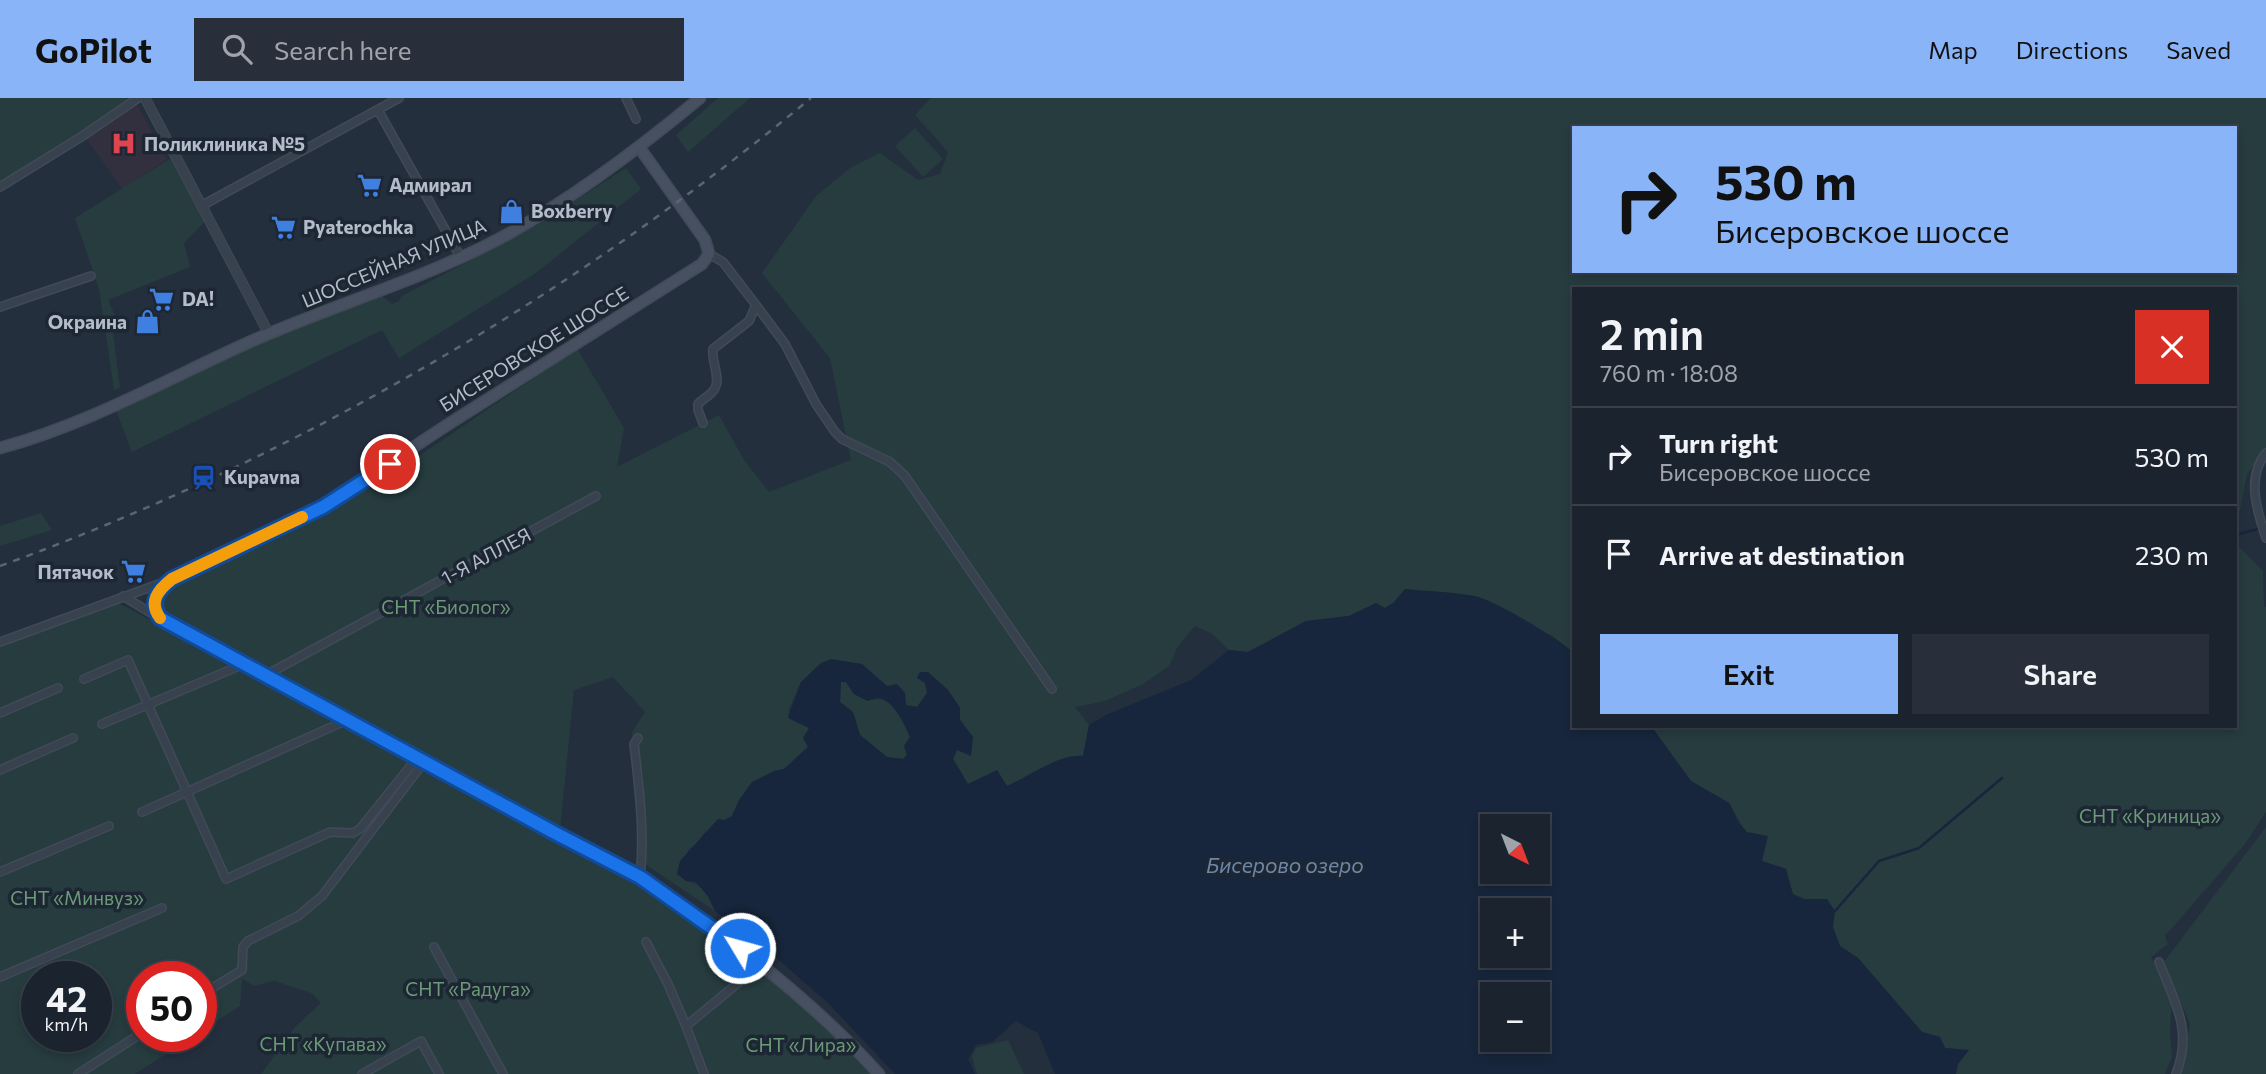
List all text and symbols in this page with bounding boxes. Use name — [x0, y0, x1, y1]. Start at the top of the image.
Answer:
search box — [194, 18, 684, 81]
text: GoPilot — [35, 29, 152, 70]
icon: search — [218, 30, 256, 68]
text: Search here — [274, 34, 411, 65]
text: Map — [1928, 35, 1978, 64]
text: Directions — [2016, 35, 2128, 64]
text: Saved — [2166, 35, 2231, 64]
hospital icon: Поликлиника №5 — [110, 130, 138, 158]
place label: Поликлиника №5 — [144, 132, 305, 155]
text: 530 m — [1715, 150, 1857, 210]
icon: right — [1600, 154, 1691, 245]
supermarket icon: Адмирал — [355, 171, 383, 199]
place label: Адмирал — [389, 173, 472, 196]
shop icon: Boxberry — [497, 197, 525, 225]
place label: Boxberry — [531, 199, 613, 222]
text: Бисеровское шоссе — [1715, 210, 2010, 250]
supermarket icon: Pyaterochka — [269, 213, 297, 241]
street label: ШОССЕЙНАЯ УЛИЦА — [298, 213, 489, 312]
place label: Pyaterochka — [303, 215, 414, 238]
street label: БИСЕРОВСКОЕ ШОССЕ — [435, 281, 632, 416]
supermarket icon: DA! — [148, 285, 176, 313]
place label: DA! — [182, 287, 214, 310]
text: 2 min — [1600, 307, 1704, 359]
shop icon: Окраина — [133, 308, 161, 336]
place label: Окраина — [48, 310, 127, 333]
button: close — [2135, 310, 2209, 384]
text: 760 m · 18:08 — [1600, 359, 1738, 387]
text: Turn right — [1659, 427, 1778, 458]
pin — [360, 434, 420, 494]
icon: right — [1600, 437, 1638, 475]
text: 530 m — [2135, 441, 2209, 472]
icon: arrive — [371, 445, 409, 483]
text: Бисеровское шоссе — [1659, 458, 1871, 486]
station icon: Kupavna — [190, 463, 218, 491]
place label: Kupavna — [224, 465, 300, 488]
street label: 1-Я АЛЛЕЯ — [437, 522, 534, 589]
icon: arrive — [1600, 535, 1638, 573]
text: Arrive at destination — [1659, 539, 1905, 570]
text: 230 m — [2135, 539, 2209, 570]
supermarket icon: Пятачок — [120, 558, 148, 586]
place label: Пятачок — [38, 560, 114, 583]
park label: СНТ «Биолог» — [381, 595, 511, 618]
button: Exit — [1600, 634, 1898, 714]
button: Share — [1912, 634, 2209, 714]
park label: СНТ «Криница» — [2079, 804, 2221, 827]
north arrow — [1480, 814, 1550, 884]
map controls — [1480, 814, 1550, 1052]
water label: Бисерово озеро — [1206, 852, 1364, 877]
park label: СНТ «Минвуз» — [10, 886, 144, 909]
button: + — [1480, 898, 1550, 968]
position arrow — [703, 911, 777, 985]
speed limit sign: 50 — [126, 961, 217, 1052]
text: 42 — [46, 976, 87, 1019]
park label: СНТ «Радуга» — [405, 977, 531, 1000]
button: − — [1480, 982, 1550, 1052]
text: km/h — [45, 1013, 88, 1035]
park label: СНТ «Купава» — [259, 1032, 387, 1055]
park label: СНТ «Лира» — [746, 1033, 857, 1056]

